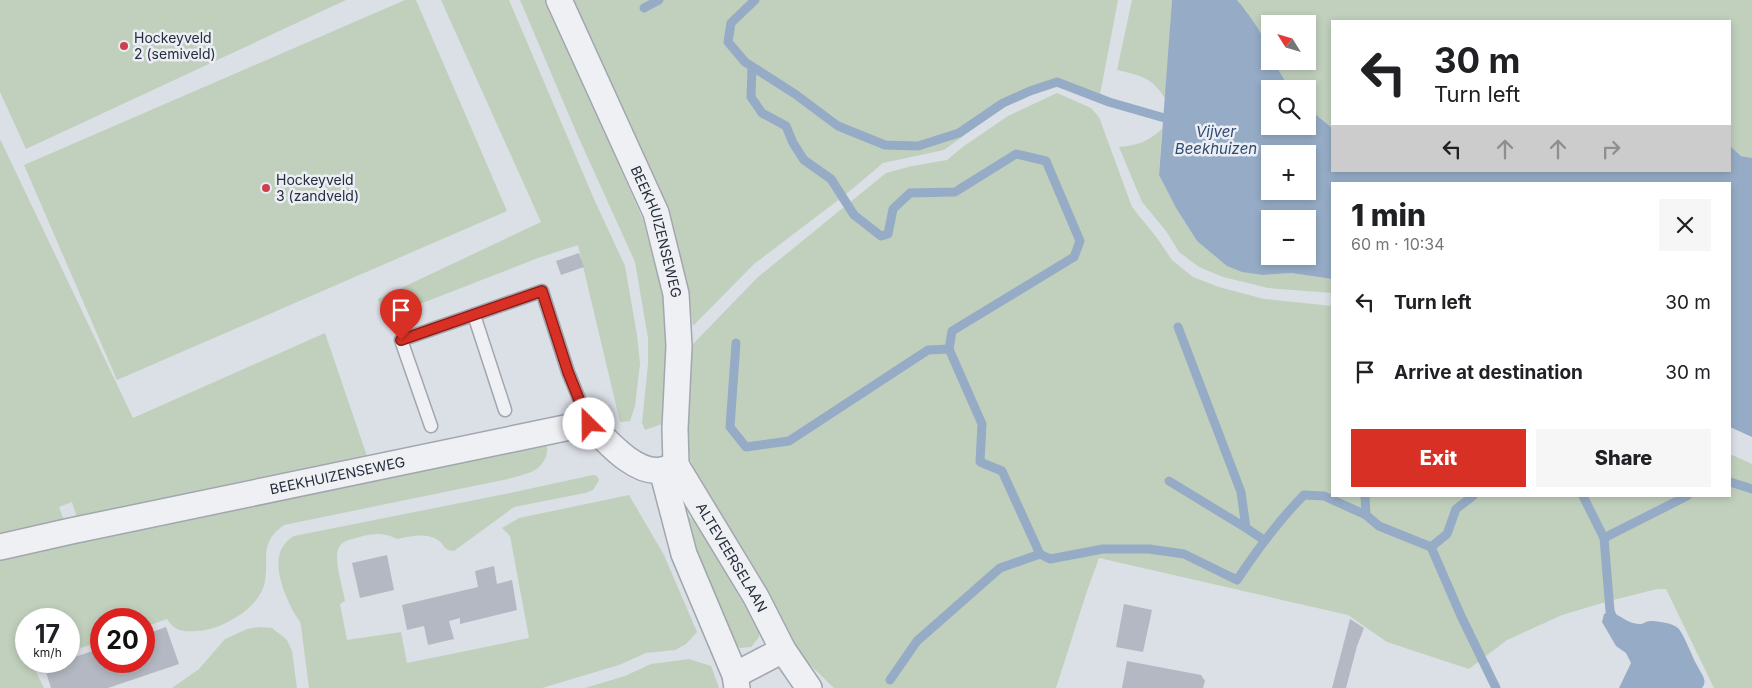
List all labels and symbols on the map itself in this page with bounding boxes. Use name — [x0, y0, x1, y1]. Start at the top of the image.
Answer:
north arrow — [1261, 15, 1316, 70]
place label: Hockeyveld 2 (semiveld) — [134, 29, 216, 62]
marker: Hockeyveld 2 (semiveld) — [118, 40, 130, 52]
water label: Vijver Beekhuizen — [1175, 122, 1257, 158]
street label: BEEKHUIZENSEWEG — [628, 163, 686, 299]
place label: Hockeyveld 3 (zandveld) — [276, 171, 359, 204]
marker: Hockeyveld 3 (zandveld) — [260, 182, 272, 194]
pin — [380, 289, 422, 340]
position arrow — [562, 397, 614, 449]
street label: BEEKHUIZENSEWEG — [268, 453, 407, 497]
street label: ALTEVEERSELAAN — [693, 499, 771, 615]
speed limit sign: 20 — [90, 608, 155, 673]

